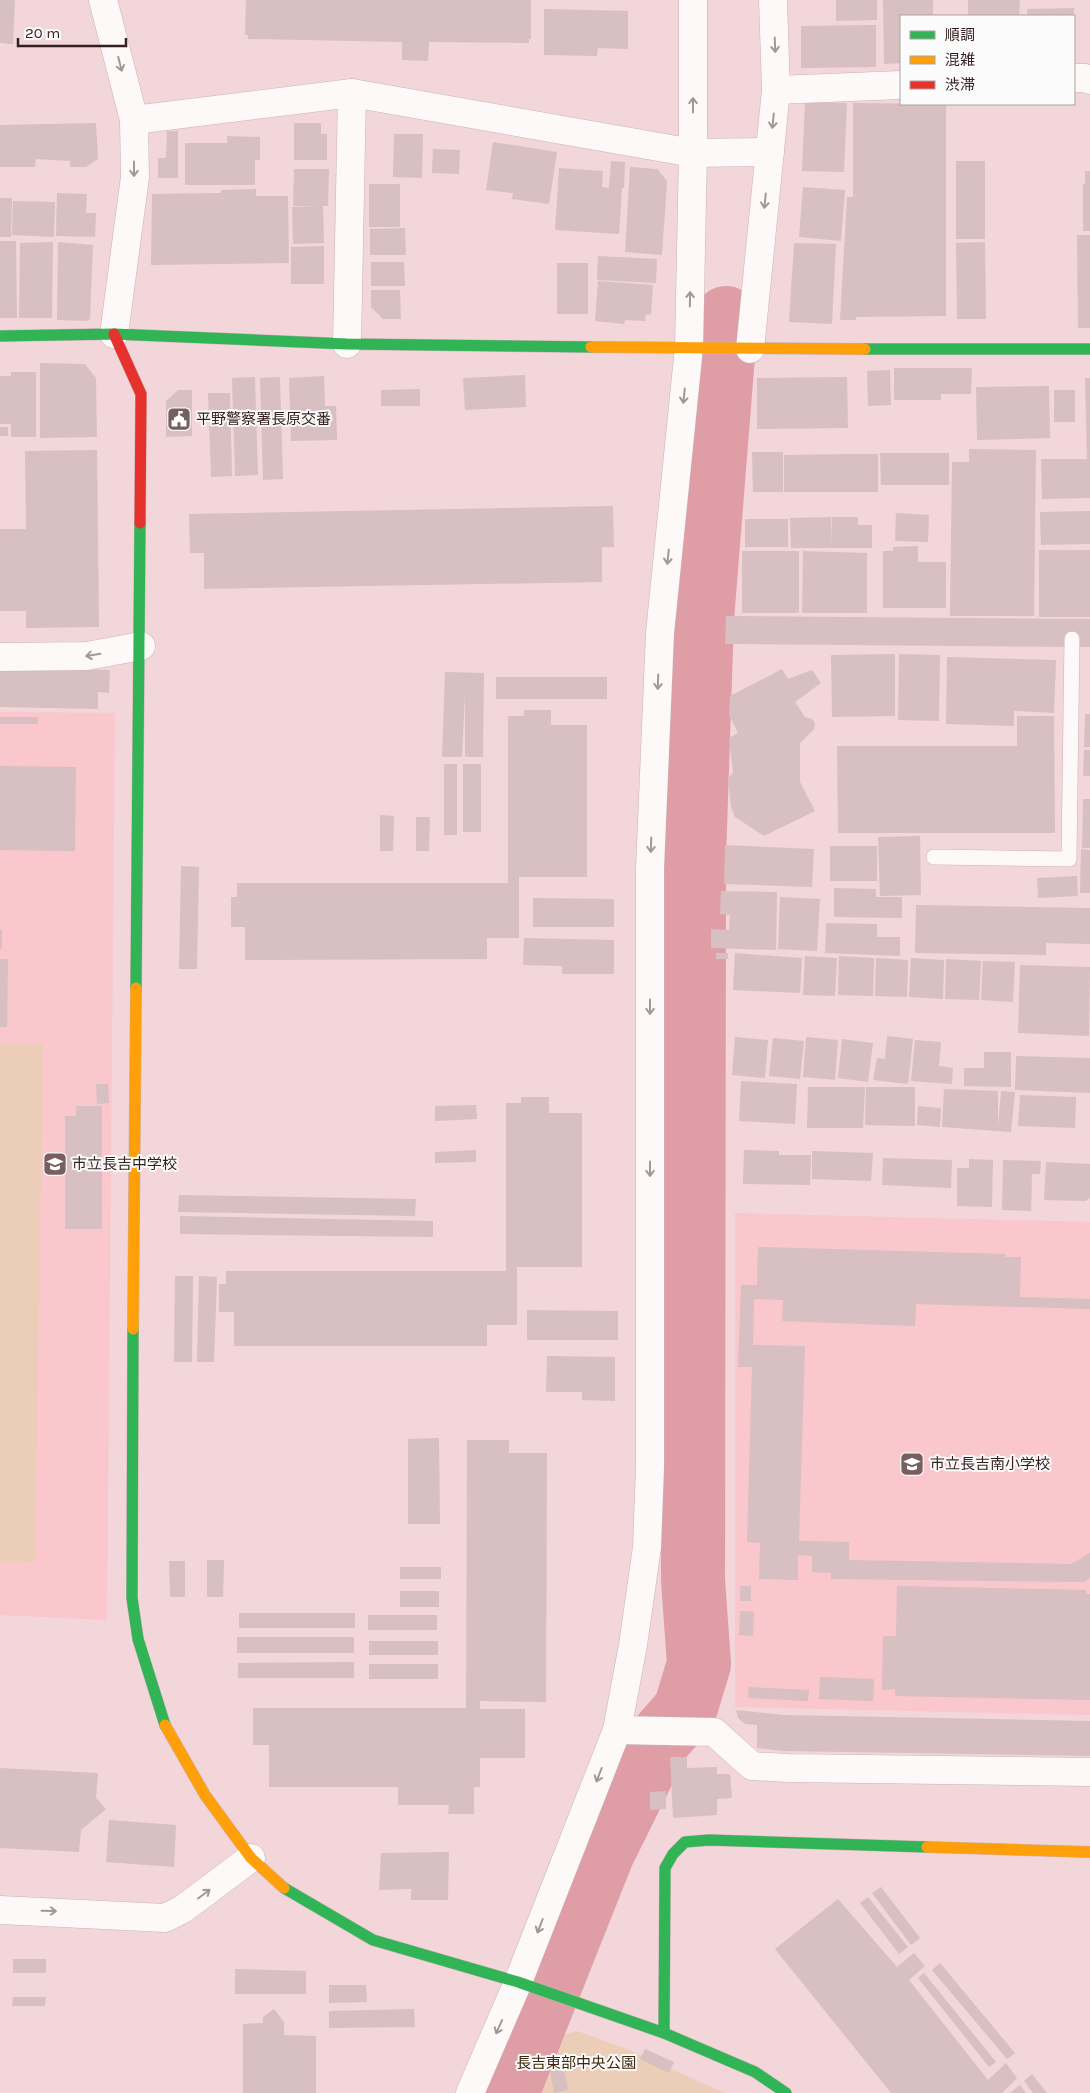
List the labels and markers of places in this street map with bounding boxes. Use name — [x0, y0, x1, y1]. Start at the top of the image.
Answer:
public building icon: 平野警察署長原交番 — [166, 406, 192, 432]
place label: 平野警察署長原交番 — [196, 410, 331, 428]
school or university icon: 市立長吉中学校 — [42, 1151, 68, 1177]
place label: 市立長吉中学校 — [72, 1155, 177, 1173]
school or university icon: 市立長吉南小学校 — [899, 1451, 925, 1477]
place label: 市立長吉南小学校 — [930, 1455, 1050, 1473]

